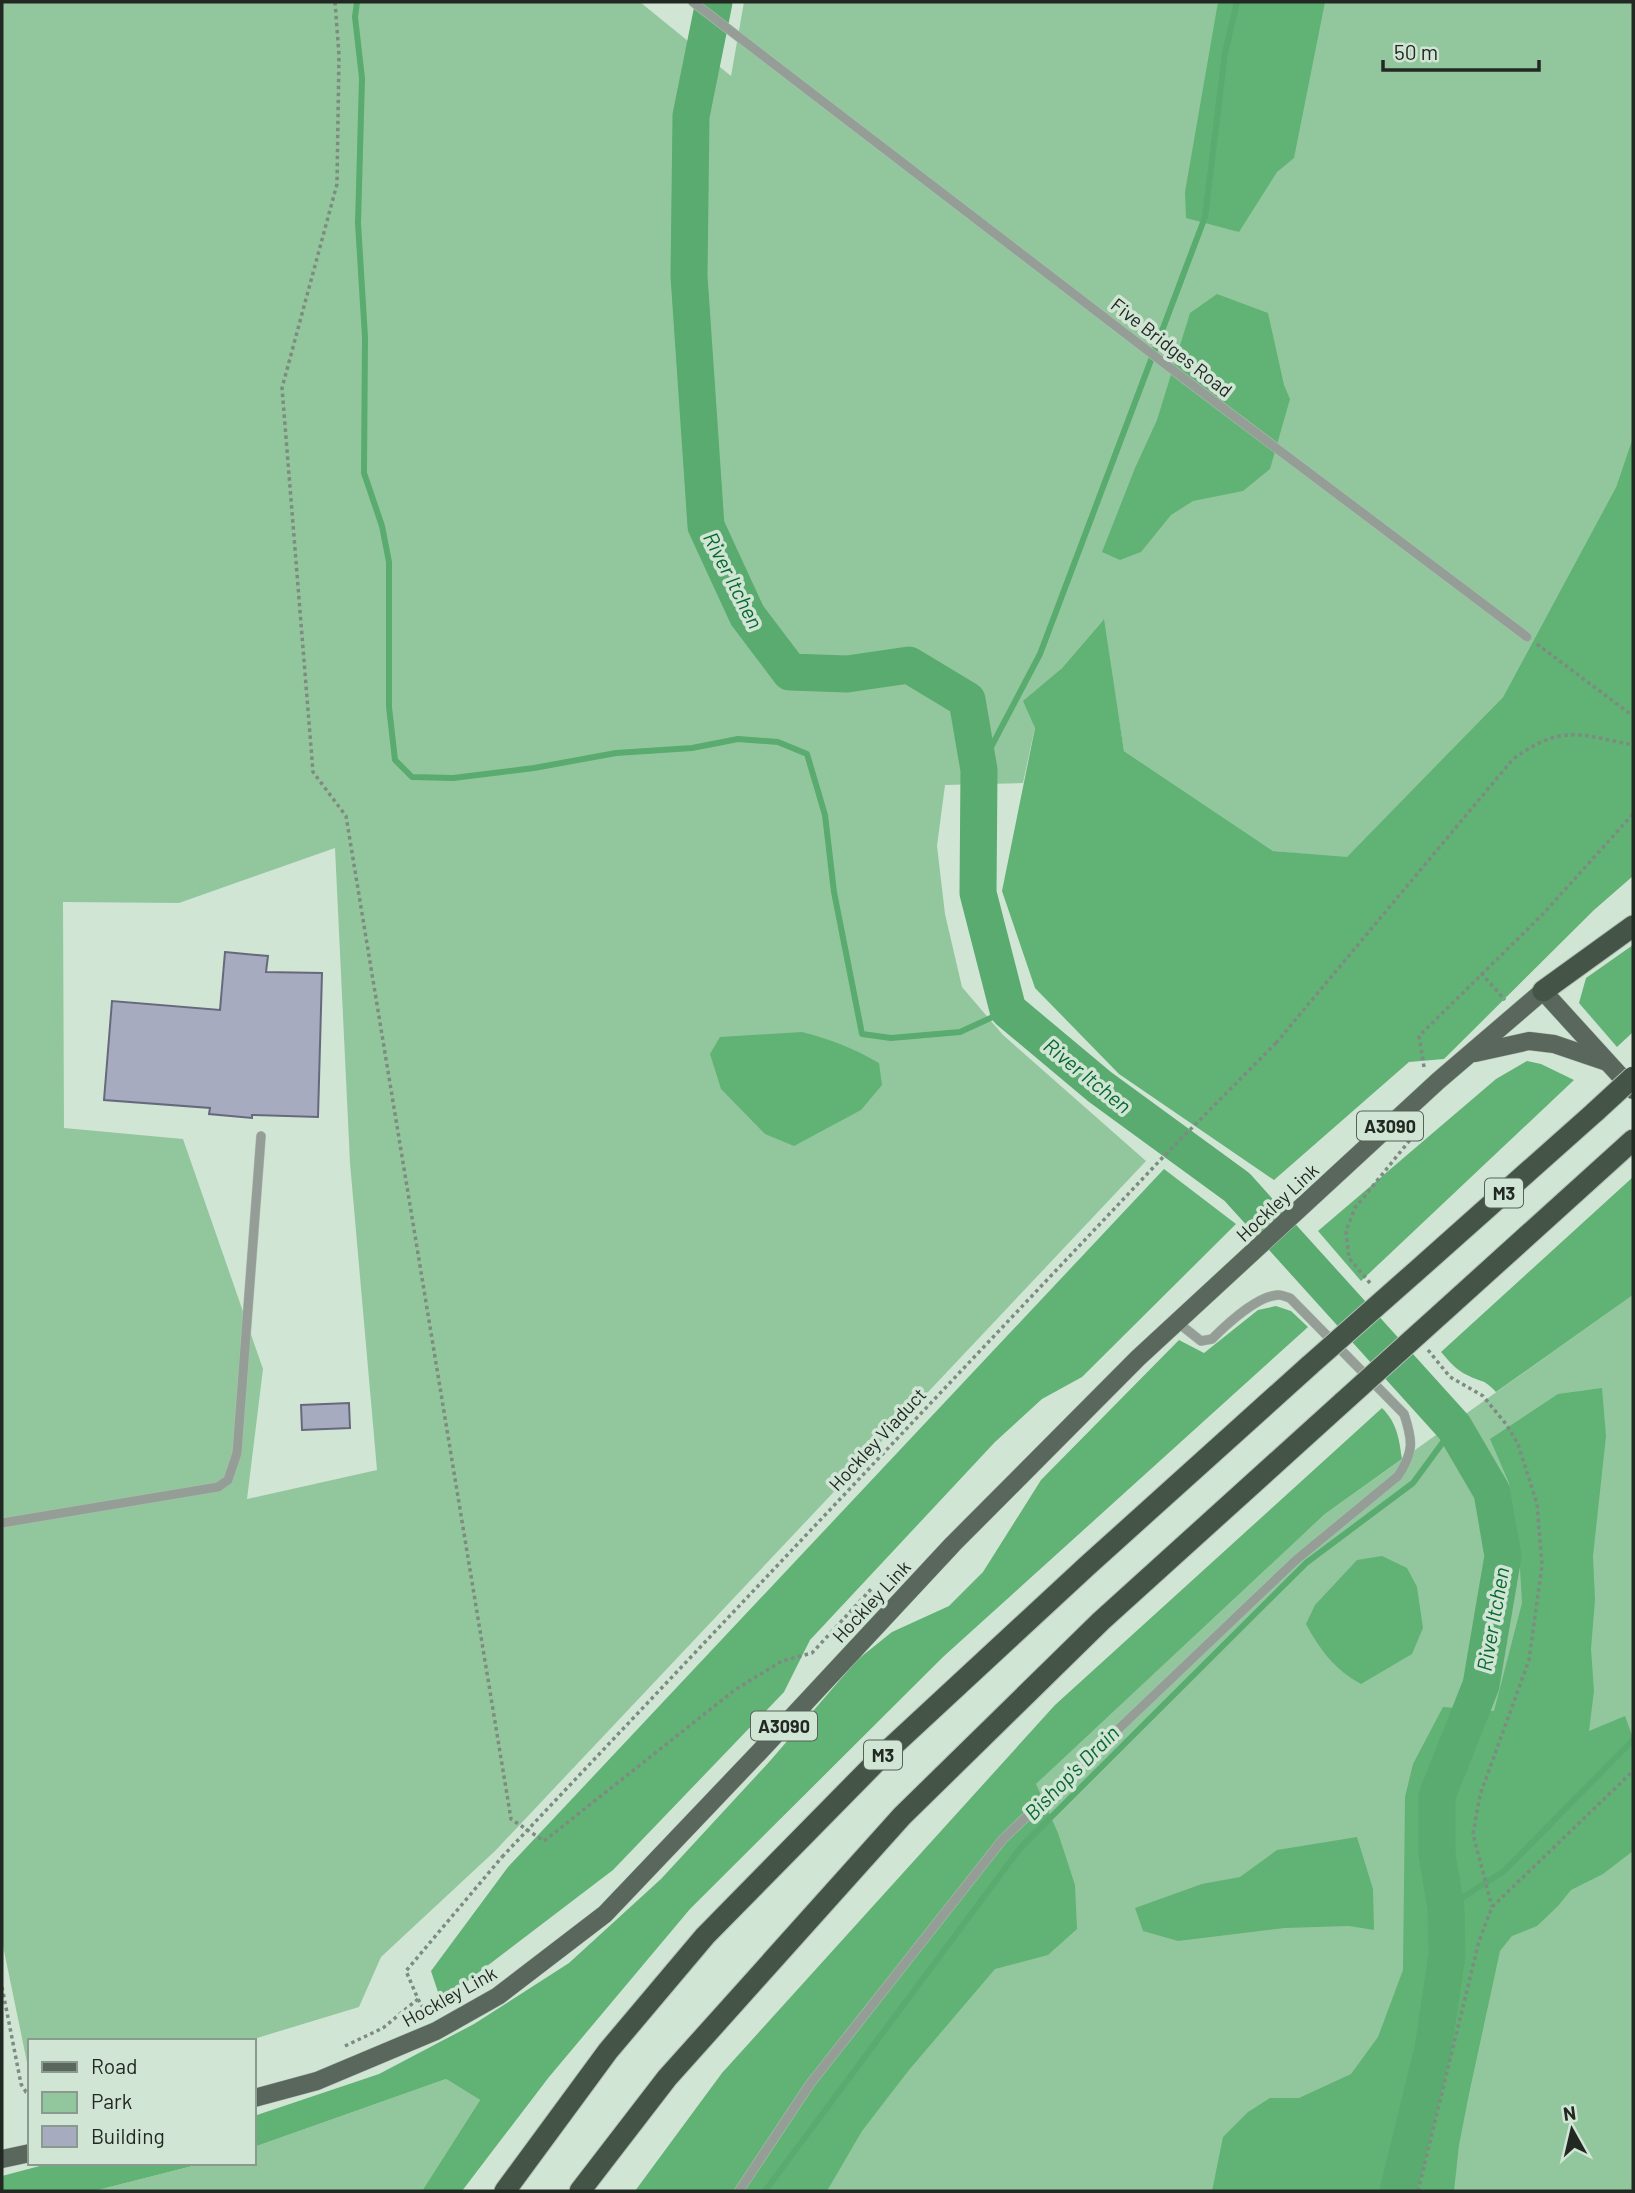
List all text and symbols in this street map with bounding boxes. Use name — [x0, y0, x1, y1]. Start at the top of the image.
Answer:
scale bar — [1383, 28, 1539, 72]
text: 50 m — [1394, 39, 1438, 64]
street label: Five Bridges Road — [1107, 293, 1237, 401]
water label: River Itchen — [699, 528, 769, 632]
water label: River Itchen — [1039, 1032, 1137, 1118]
road number: A3090 — [1357, 1112, 1423, 1140]
street label: Hockley Link — [1231, 1158, 1323, 1246]
road number: M3 — [1485, 1178, 1523, 1208]
street label: Hockley Viaduct — [824, 1383, 930, 1495]
street label: Hockley Link — [827, 1555, 915, 1647]
water label: River Itchen — [1471, 1565, 1513, 1673]
road number: A3090 — [751, 1712, 817, 1741]
water label: Bishop's Drain — [1019, 1720, 1123, 1824]
road number: M3 — [864, 1740, 902, 1770]
street label: Hockley Link — [398, 1961, 500, 2031]
legend — [28, 2039, 256, 2165]
text: Road — [91, 2053, 137, 2078]
text: Park — [91, 2088, 132, 2113]
north arrow — [1537, 2095, 1607, 2165]
text: N — [1562, 2100, 1577, 2125]
text: Building — [91, 2123, 165, 2148]

